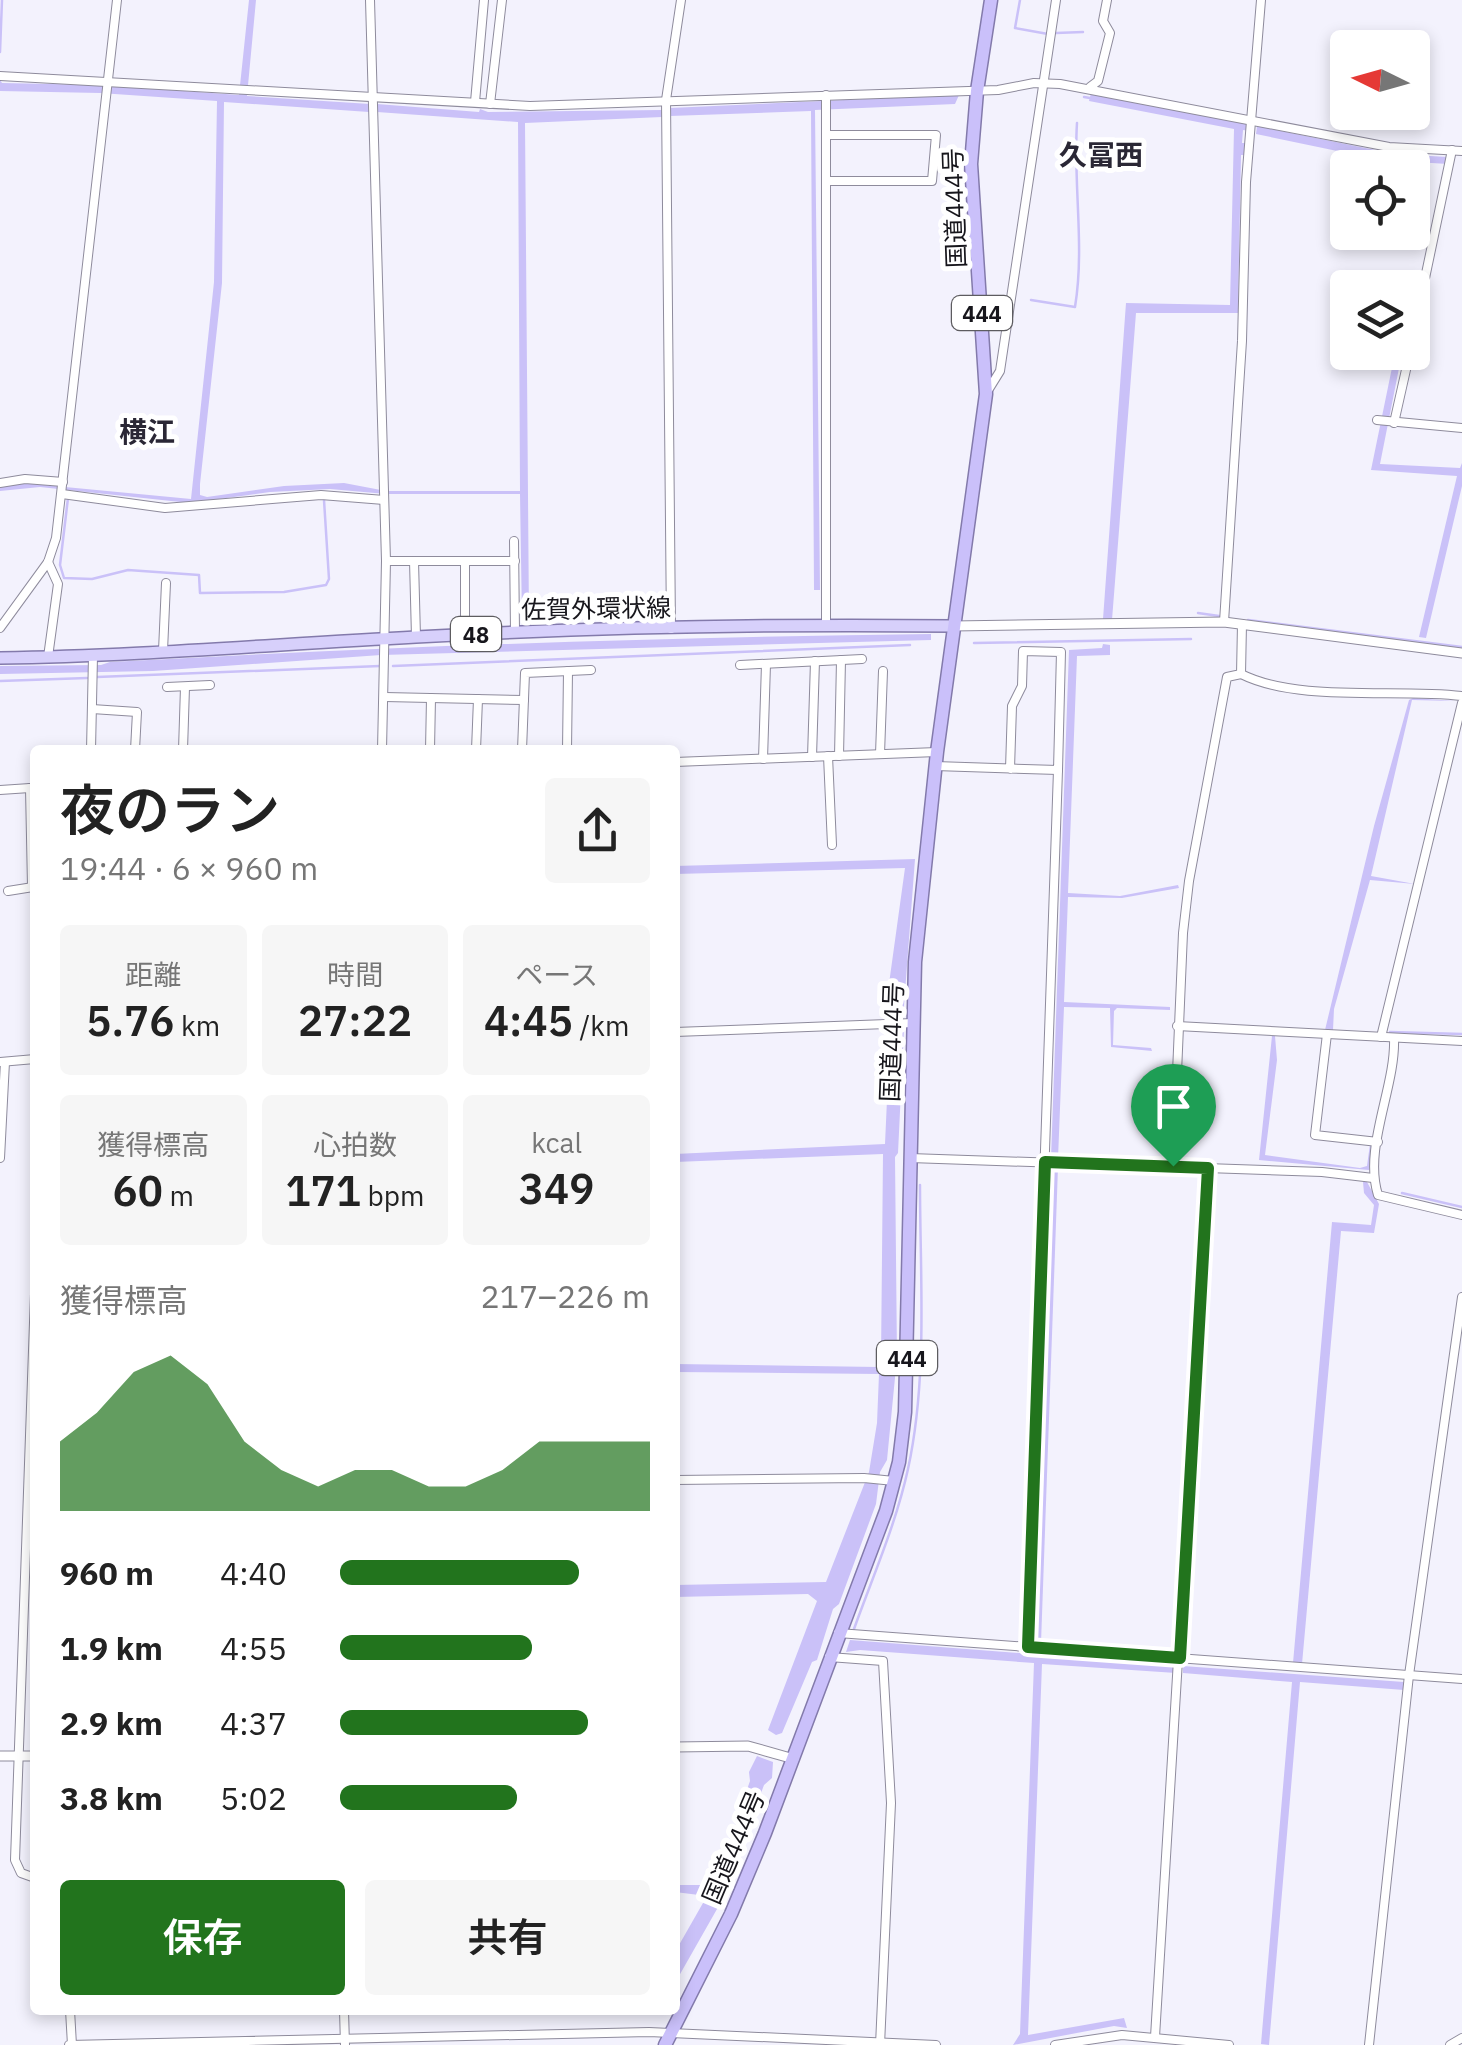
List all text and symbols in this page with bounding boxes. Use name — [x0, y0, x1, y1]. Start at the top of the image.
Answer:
north arrow — [1330, 30, 1430, 130]
map controls — [1330, 30, 1430, 370]
district label: 久冨西 — [1059, 136, 1143, 173]
street label: 国道444号 — [935, 147, 973, 269]
button: locate — [1330, 150, 1430, 250]
button: layers — [1330, 270, 1430, 370]
road number: 444 — [952, 296, 1012, 330]
district label: 横江 — [119, 413, 175, 450]
street label: 佐賀外環状線 — [521, 590, 671, 626]
road number: 48 — [451, 617, 501, 651]
text: 夜のラン — [60, 774, 280, 845]
button: share — [545, 778, 650, 883]
text: 19:44 · 6 × 960 m — [60, 847, 318, 889]
text: 距離 — [125, 956, 181, 993]
text: 時間 — [327, 956, 383, 993]
text: ペース — [515, 956, 598, 993]
street label: 国道444号 — [872, 981, 910, 1103]
text: 5.76 — [86, 993, 175, 1048]
text: 27:22 — [298, 993, 412, 1048]
text: 4:45 — [484, 993, 573, 1048]
text: km — [175, 1007, 220, 1044]
text: /km — [573, 1007, 629, 1044]
pin — [1131, 1064, 1216, 1167]
icon: arrive — [1146, 1079, 1201, 1134]
text: kcal — [531, 1124, 582, 1161]
text: 獲得標高 — [97, 1126, 209, 1163]
text: 心拍数 — [313, 1126, 397, 1163]
text: 349 — [519, 1161, 594, 1216]
text: 60 — [113, 1163, 163, 1218]
text: 171 — [285, 1163, 361, 1218]
text: m — [163, 1177, 194, 1214]
text: bpm — [361, 1177, 425, 1214]
text: 217–226 m — [480, 1275, 650, 1317]
text: 獲得標高 — [60, 1279, 188, 1321]
road number: 444 — [877, 1341, 937, 1375]
text: 960 m — [60, 1552, 154, 1594]
text: 4:40 — [220, 1552, 287, 1594]
text: 1.9 km — [60, 1627, 163, 1669]
text: 4:55 — [220, 1627, 287, 1669]
text: 2.9 km — [60, 1702, 163, 1744]
text: 4:37 — [220, 1702, 287, 1744]
text: 3.8 km — [60, 1777, 163, 1819]
text: 5:02 — [220, 1777, 287, 1819]
street label: 国道444号 — [694, 1785, 772, 1909]
button: 保存 — [60, 1880, 345, 1995]
button: 共有 — [365, 1880, 650, 1995]

